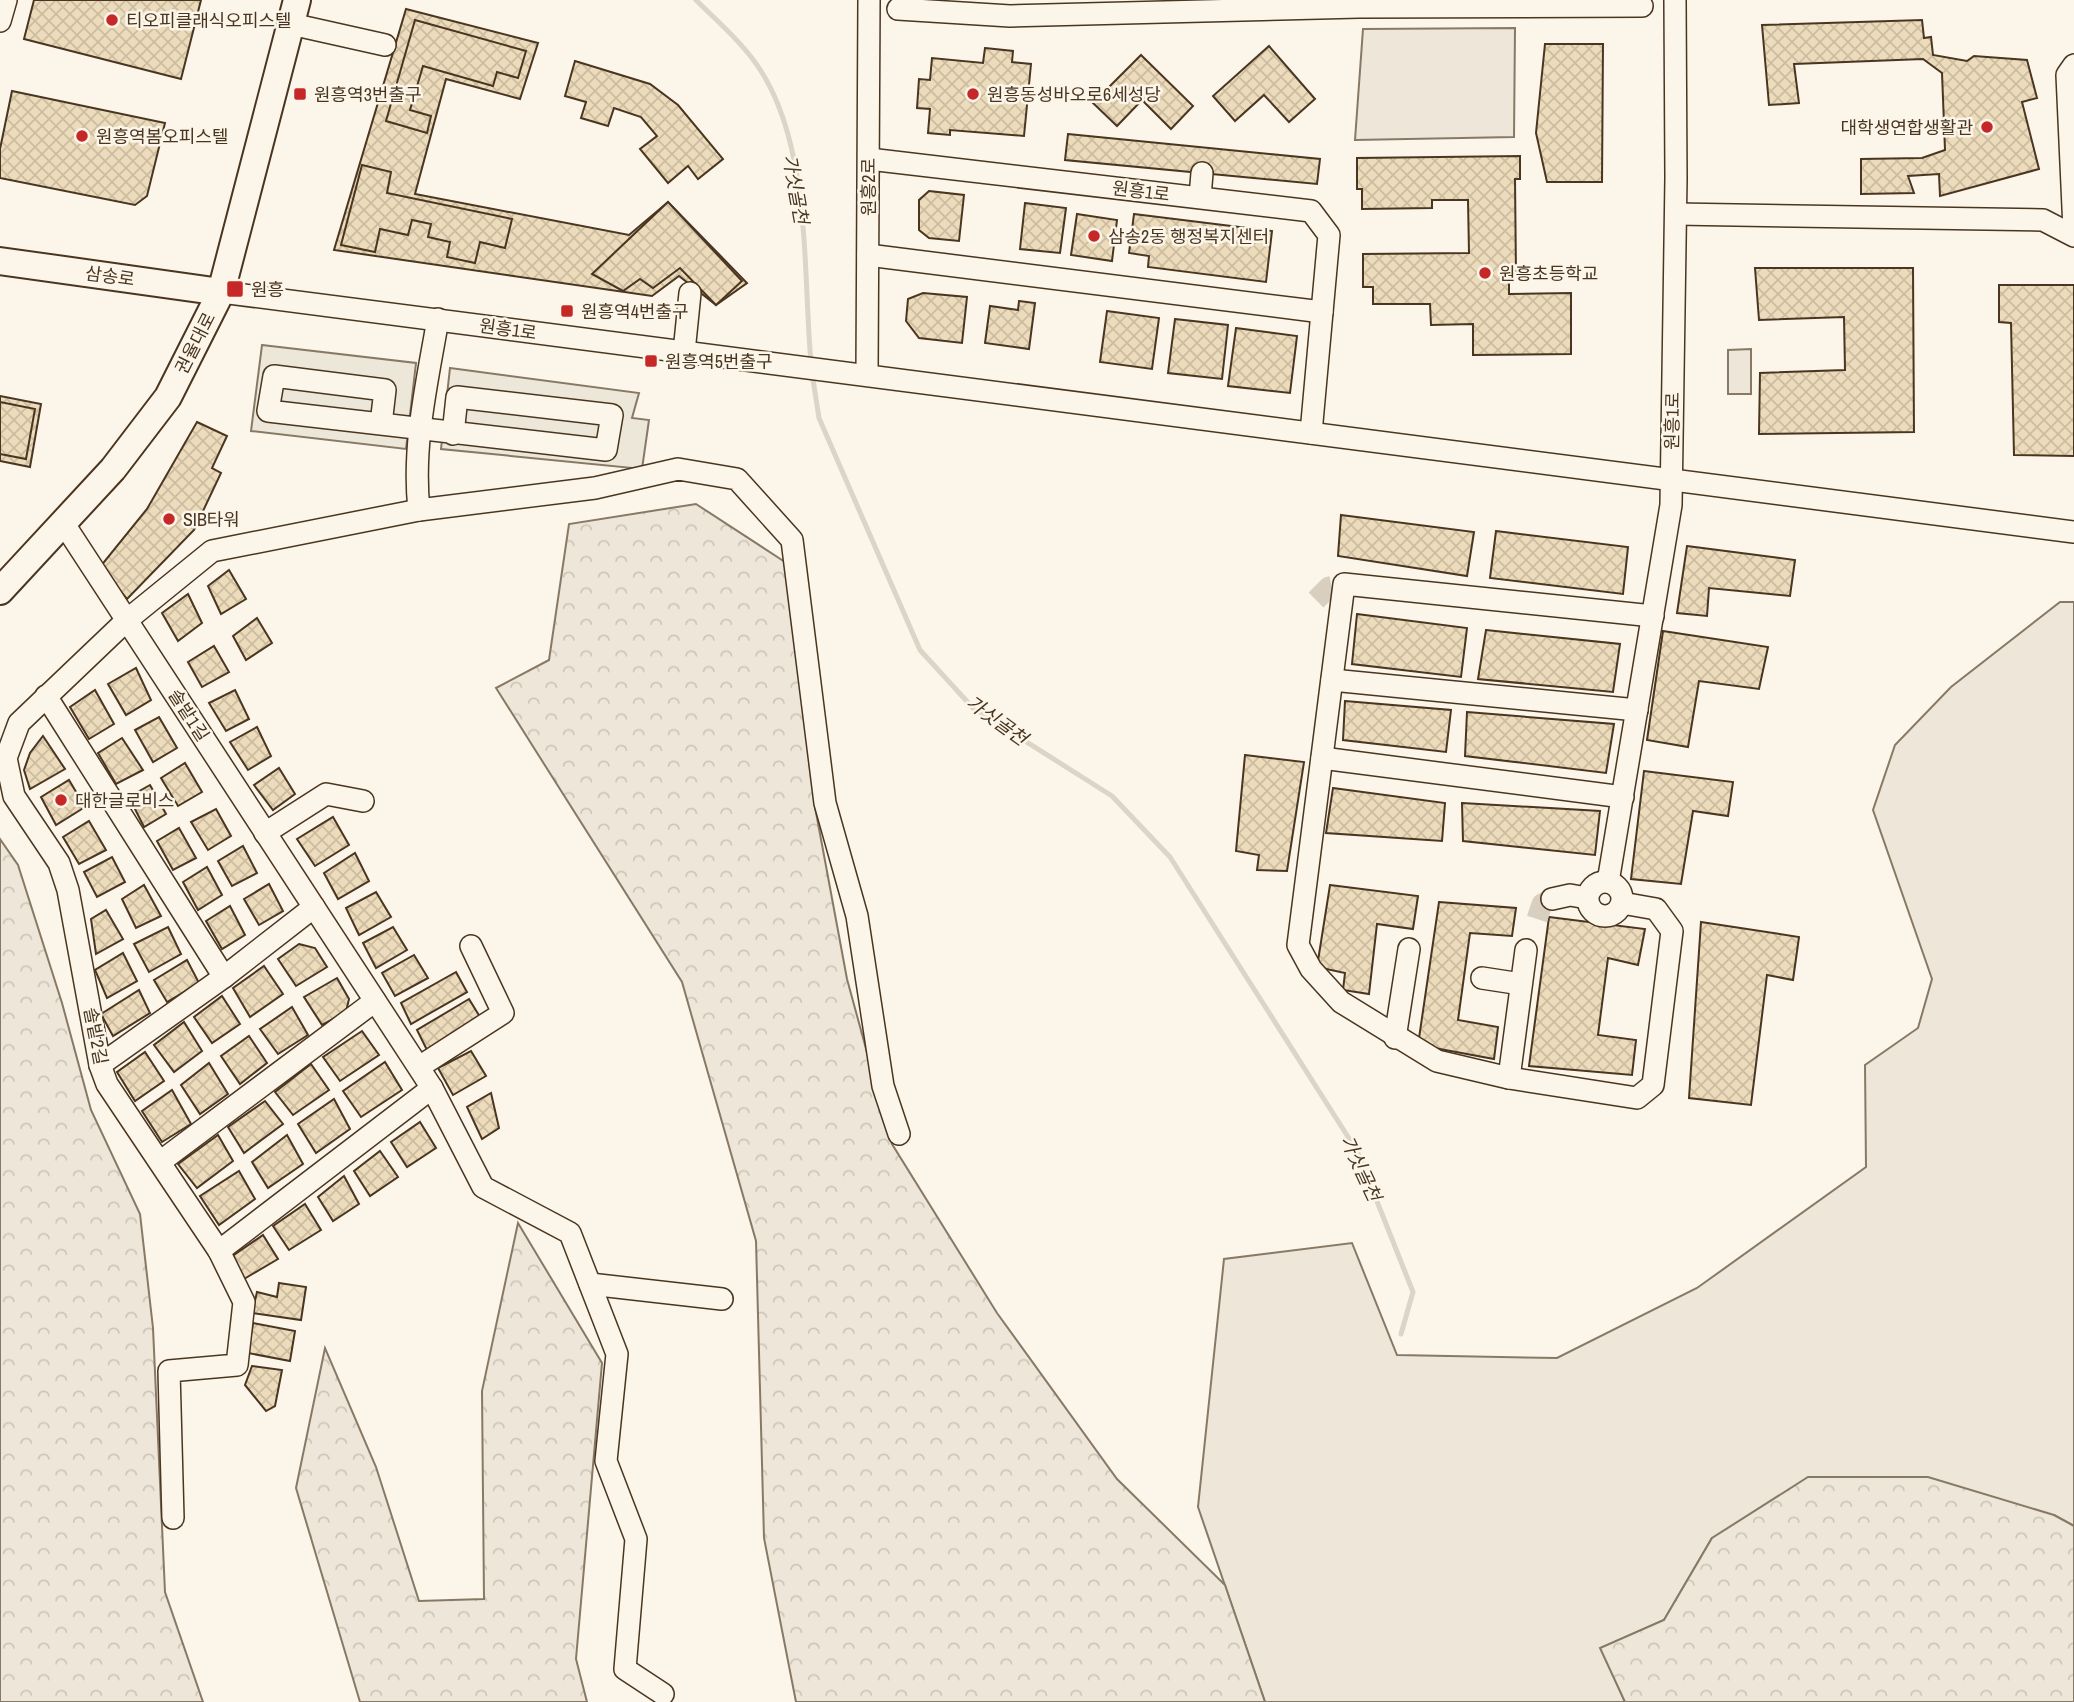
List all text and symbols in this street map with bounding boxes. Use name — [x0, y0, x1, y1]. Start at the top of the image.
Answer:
place label: 티오피클래식오피스텔 — [126, 8, 292, 33]
marker: 티오피클래식오피스텔 — [104, 12, 120, 28]
place label: 원흥역3번출구 — [314, 82, 422, 107]
place label: 원흥동성바오로6세성당 — [987, 82, 1161, 107]
marker: 원흥역3번출구 — [292, 86, 308, 102]
marker: 원흥동성바오로6세성당 — [965, 86, 981, 102]
place label: 대학생연합생활관 — [1841, 115, 1973, 140]
marker: 대학생연합생활관 — [1979, 119, 1995, 135]
place label: 원흥역봄오피스텔 — [96, 124, 228, 149]
marker: 원흥역봄오피스텔 — [74, 128, 90, 144]
water label: 가싯골천 — [777, 152, 815, 227]
street label: 원흥2로 — [856, 158, 881, 216]
street label: 원흥1로 — [1111, 175, 1171, 207]
place label: 삼송2동 행정복지센터 — [1108, 224, 1269, 249]
marker: 삼송2동 행정복지센터 — [1086, 228, 1102, 244]
street label: 삼송로 — [84, 260, 136, 292]
place label: 원흥초등학교 — [1499, 261, 1598, 286]
marker: 원흥초등학교 — [1477, 265, 1493, 281]
place label: 원흥 — [251, 277, 284, 302]
marker: 원흥 — [225, 279, 245, 299]
place label: 원흥역4번출구 — [581, 299, 689, 324]
marker: 원흥역4번출구 — [559, 303, 575, 319]
street label: 권율대로 — [169, 308, 221, 378]
street label: 원흥1로 — [478, 313, 538, 345]
place label: 원흥역5번출구 — [665, 349, 773, 374]
marker: 원흥역5번출구 — [643, 353, 659, 369]
street label: 원흥1로 — [1659, 392, 1685, 450]
place label: SIB타워 — [183, 507, 240, 532]
marker: SIB타워 — [161, 511, 177, 527]
street label: 솔밭1길 — [163, 684, 215, 746]
water label: 가싯골천 — [961, 689, 1034, 752]
place label: 대한글로비스 — [75, 788, 174, 813]
marker: 대한글로비스 — [53, 792, 69, 808]
street label: 솔밭2길 — [78, 1005, 114, 1067]
water label: 가싯골천 — [1334, 1131, 1388, 1207]

